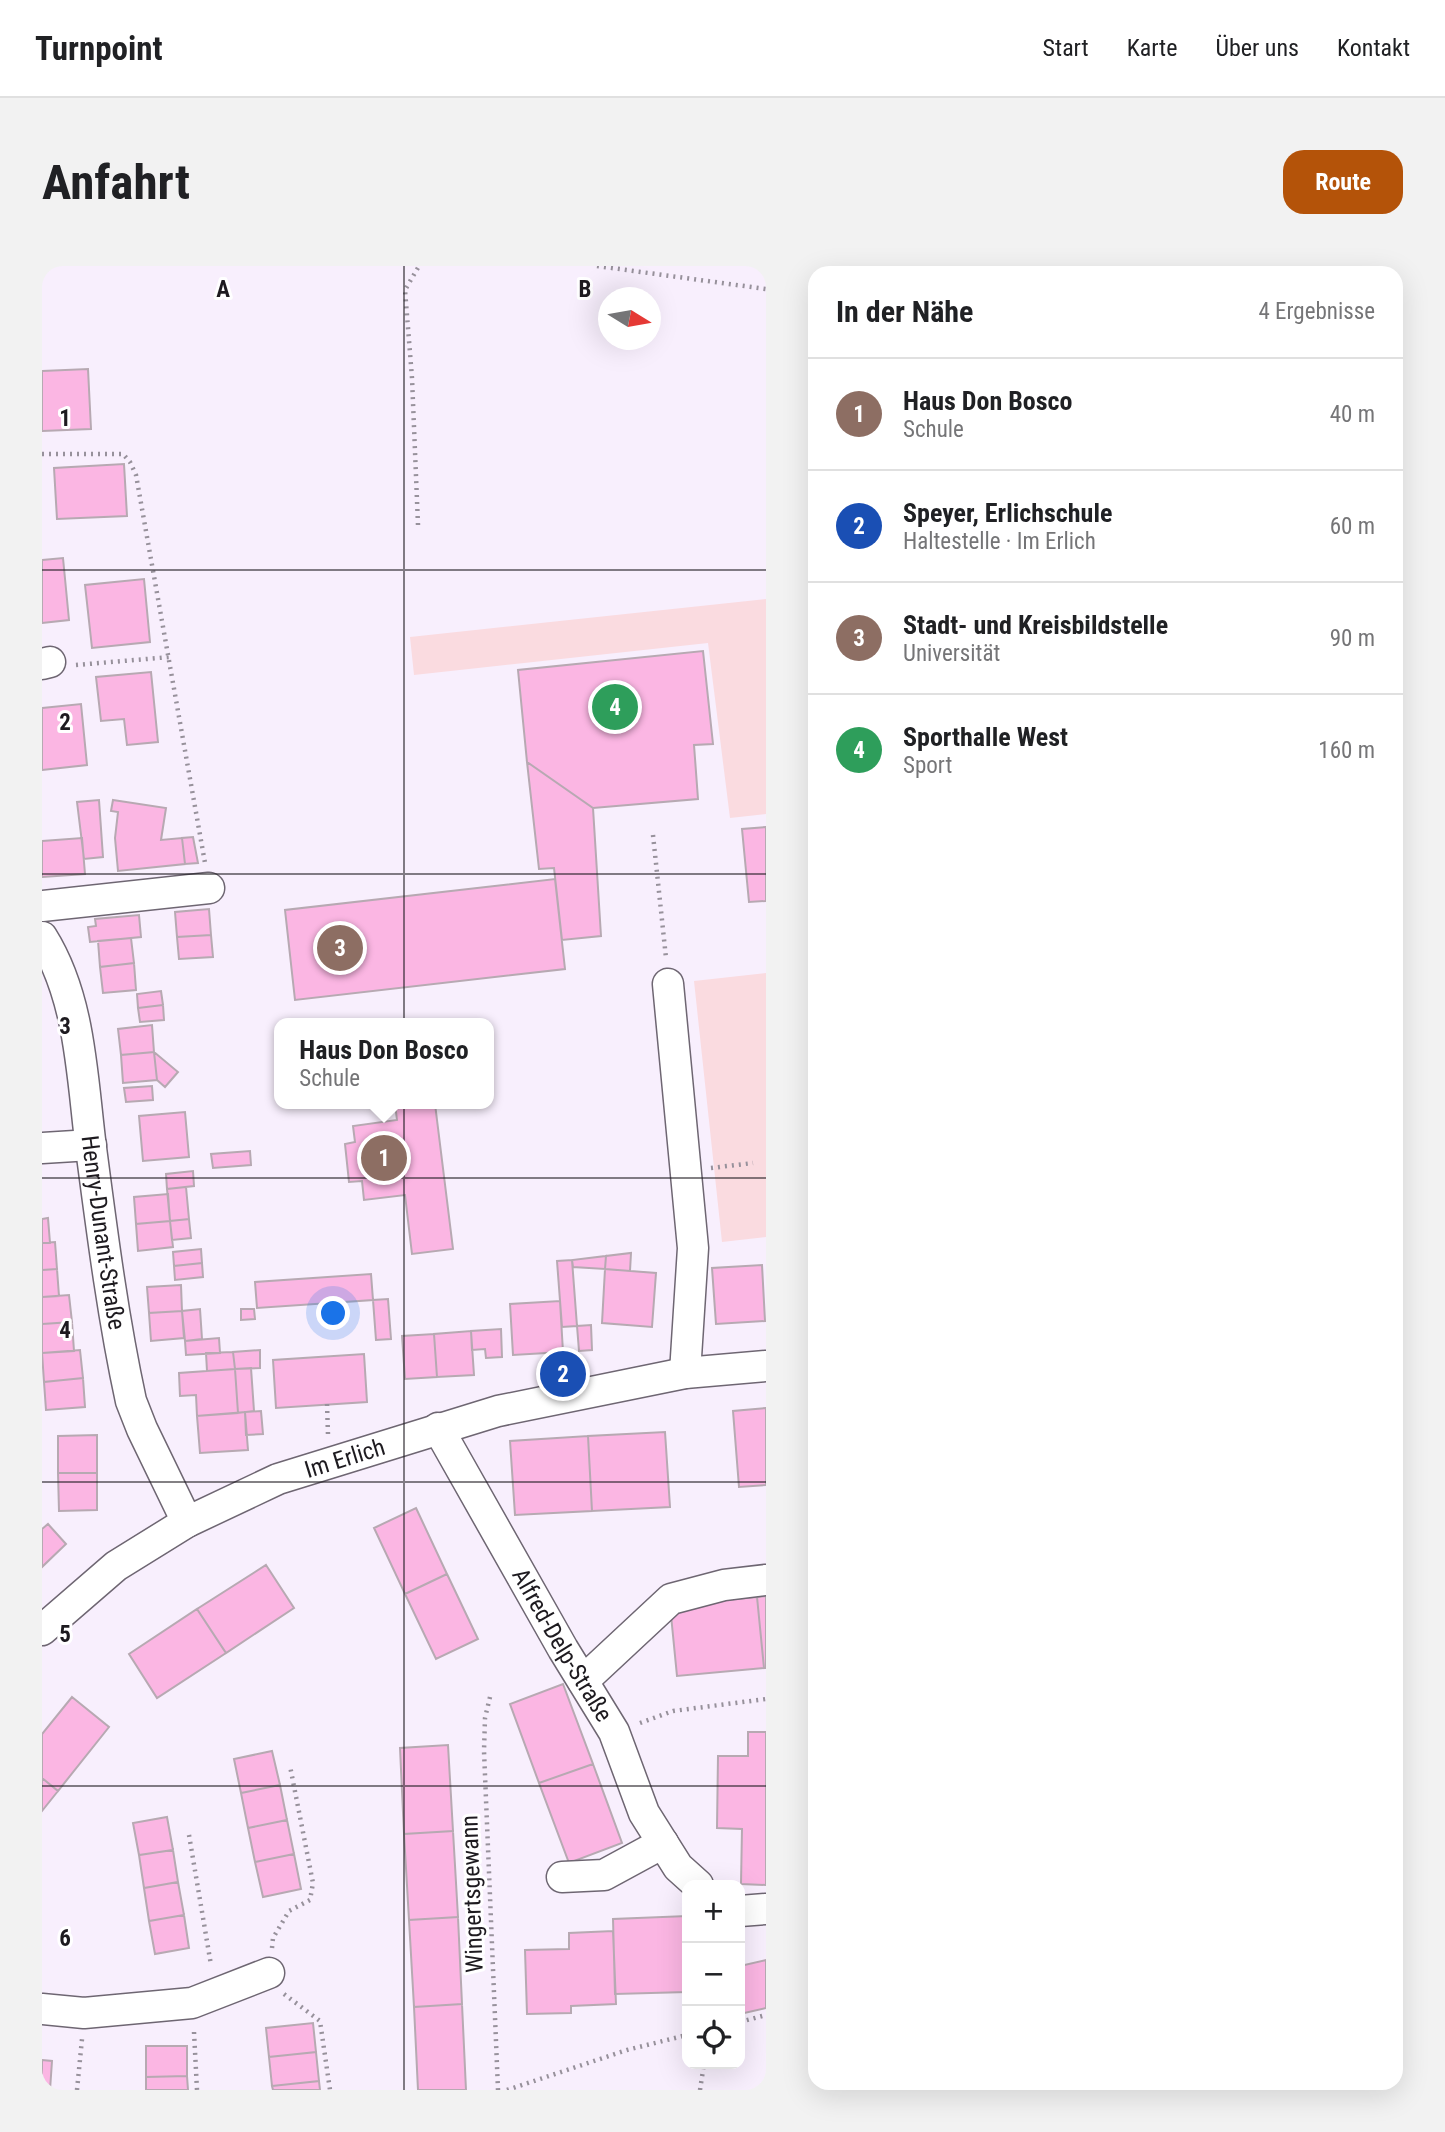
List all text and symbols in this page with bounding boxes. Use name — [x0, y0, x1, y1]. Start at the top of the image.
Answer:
text: Turnpoint — [35, 29, 163, 68]
text: Start — [1043, 34, 1089, 62]
text: Karte — [1127, 34, 1177, 62]
text: Über uns — [1215, 34, 1299, 62]
text: Kontakt — [1337, 34, 1410, 62]
button: Route — [1283, 150, 1403, 214]
text: Anfahrt — [42, 154, 190, 211]
text: A — [216, 276, 230, 303]
text: B — [579, 276, 591, 303]
north arrow — [598, 287, 661, 350]
text: In der Nähe — [836, 294, 973, 329]
text: 4 Ergebnisse — [1258, 298, 1375, 325]
text: Haus Don Bosco — [903, 386, 1072, 416]
text: 1 — [853, 401, 865, 428]
text: 40 m — [1330, 401, 1375, 428]
text: 1 — [59, 405, 71, 432]
text: Schule — [903, 416, 964, 443]
text: Speyer, Erlichschule — [903, 498, 1112, 528]
text: 2 — [853, 513, 865, 540]
text: 60 m — [1330, 513, 1375, 540]
text: Haltestelle · Im Erlich — [903, 528, 1096, 555]
text: Stadt- und Kreisbildstelle — [903, 610, 1168, 640]
text: 3 — [853, 625, 865, 652]
text: 90 m — [1330, 625, 1375, 652]
text: Universität — [903, 640, 1000, 667]
pin: 4 — [592, 681, 638, 733]
text: 2 — [59, 709, 71, 736]
text: Sporthalle West — [903, 722, 1068, 752]
text: 4 — [853, 737, 865, 764]
text: 160 m — [1318, 737, 1375, 764]
text: Sport — [903, 752, 952, 779]
pin: 3 — [317, 922, 363, 974]
text: 3 — [59, 1013, 71, 1040]
popup — [274, 1018, 494, 1109]
text: Haus Don Bosco — [299, 1035, 469, 1065]
text: Schule — [299, 1065, 360, 1092]
pin: 1 — [361, 1132, 407, 1184]
street label: Henry-Dunant-Straße — [76, 1134, 131, 1332]
your location — [316, 1296, 350, 1330]
text: 4 — [59, 1317, 71, 1344]
pin: 2 — [540, 1348, 586, 1400]
street label: Im Erlich — [301, 1433, 388, 1484]
street label: Alfred-Delp-Straße — [506, 1563, 618, 1727]
text: 5 — [59, 1621, 71, 1648]
street label: Wingertsgewann — [455, 1815, 489, 1973]
map controls — [682, 1880, 745, 2069]
button: + — [682, 1880, 745, 1943]
text: 6 — [59, 1925, 71, 1952]
button: − — [682, 1943, 745, 2006]
button: locate — [682, 2006, 745, 2069]

